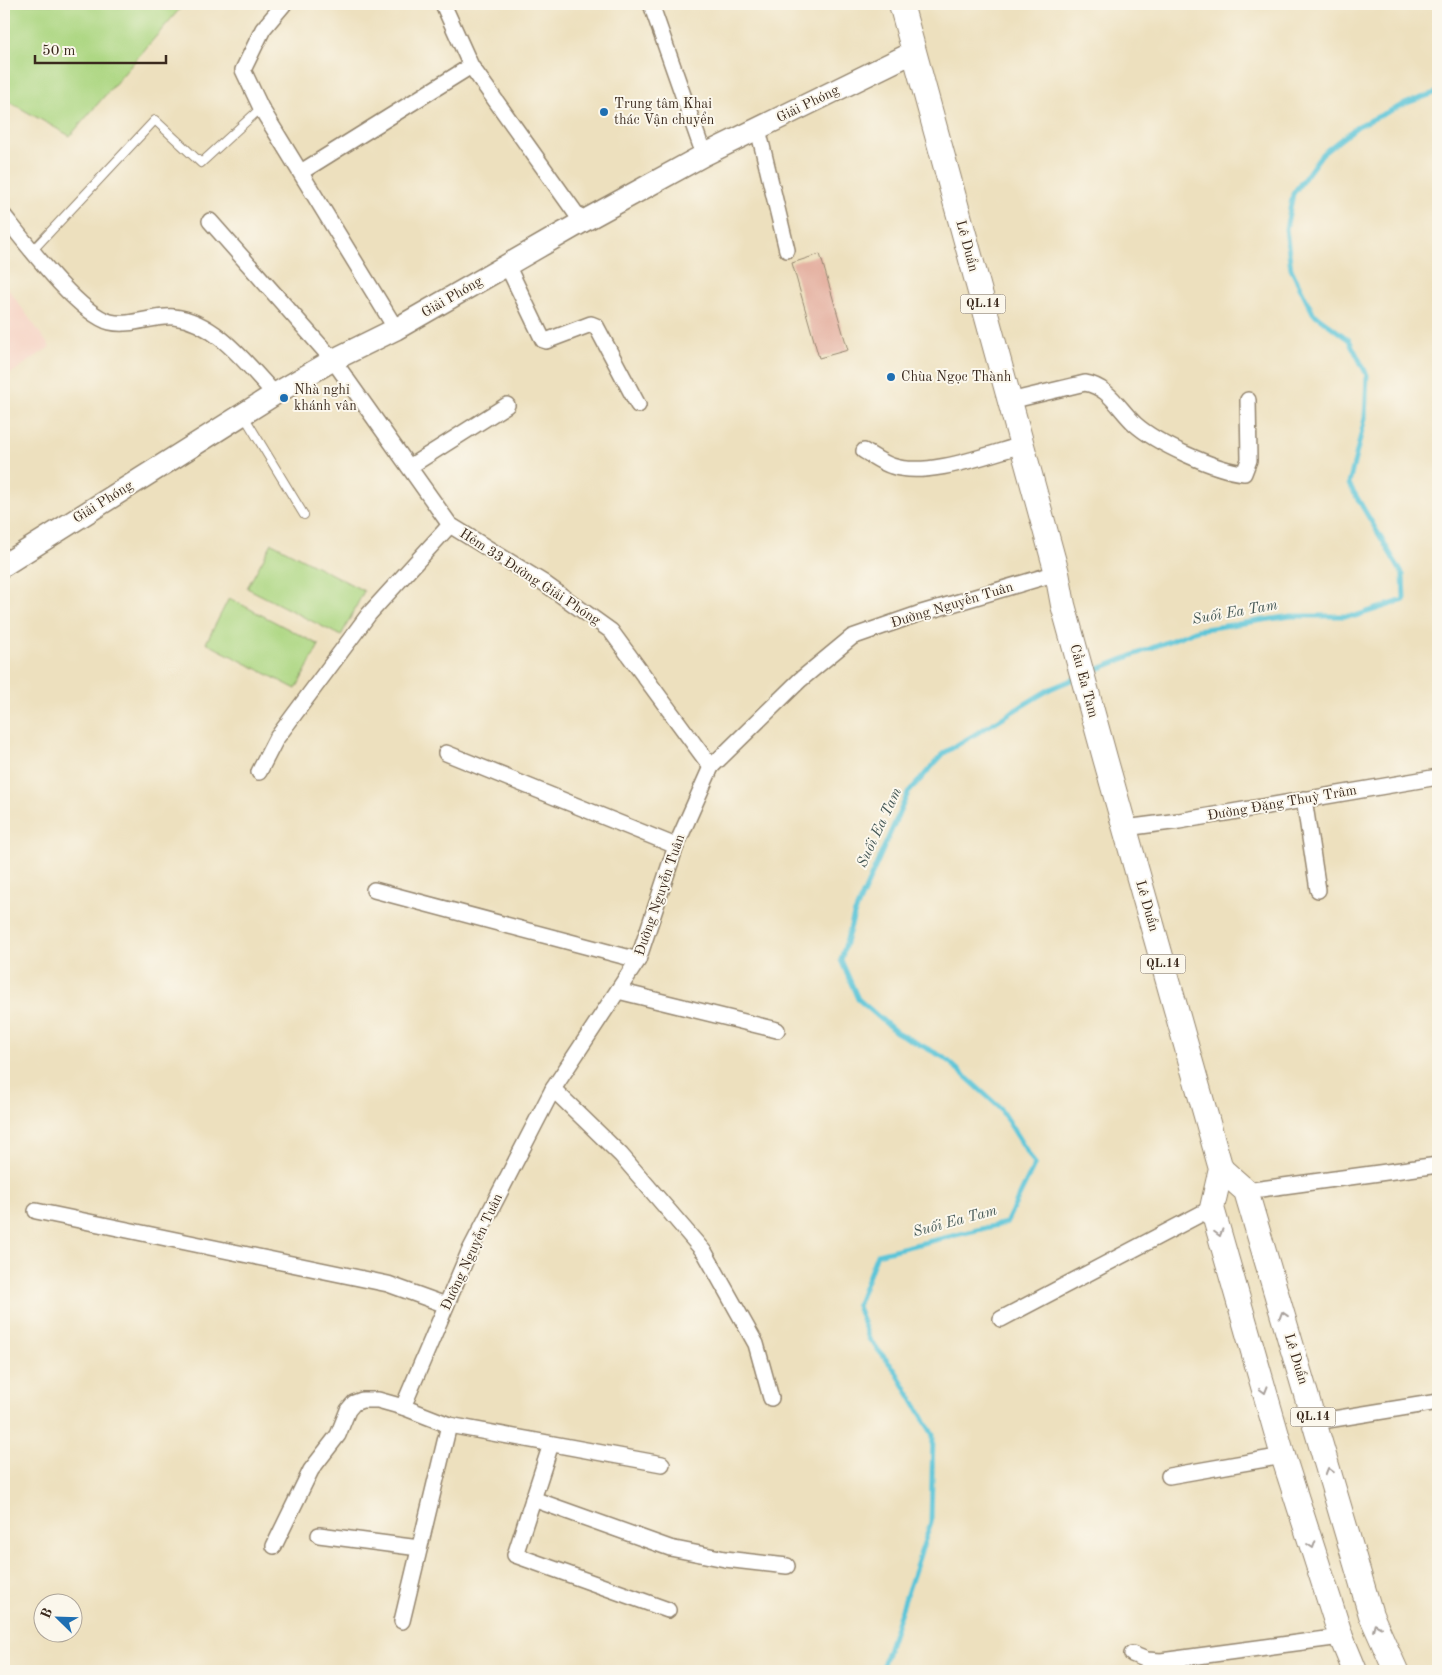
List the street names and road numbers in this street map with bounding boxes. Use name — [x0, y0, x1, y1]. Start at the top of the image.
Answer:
street label: Giải Phóng — [775, 83, 842, 125]
street label: Lê Duẩn — [953, 218, 983, 274]
street label: Giải Phóng — [419, 274, 485, 320]
road number: QL.14 — [960, 294, 1006, 314]
street label: Giải Phóng — [71, 478, 136, 526]
street label: Hẻm 33 Đường Giải Phóng — [457, 526, 603, 628]
street label: Đường Nguyễn Tuân — [889, 579, 1015, 630]
street label: Cầu Ea Tam — [1067, 642, 1102, 719]
street label: Đường Đặng Thuỳ Trâm — [1206, 783, 1358, 823]
street label: Đường Nguyễn Tuân — [632, 832, 687, 957]
street label: Lê Duẩn — [1133, 878, 1163, 934]
road number: QL.14 — [1140, 954, 1186, 974]
street label: Đường Nguyễn Tuân — [438, 1191, 505, 1313]
street label: Lê Duẩn — [1282, 1331, 1312, 1387]
road number: QL.14 — [1290, 1408, 1336, 1426]

